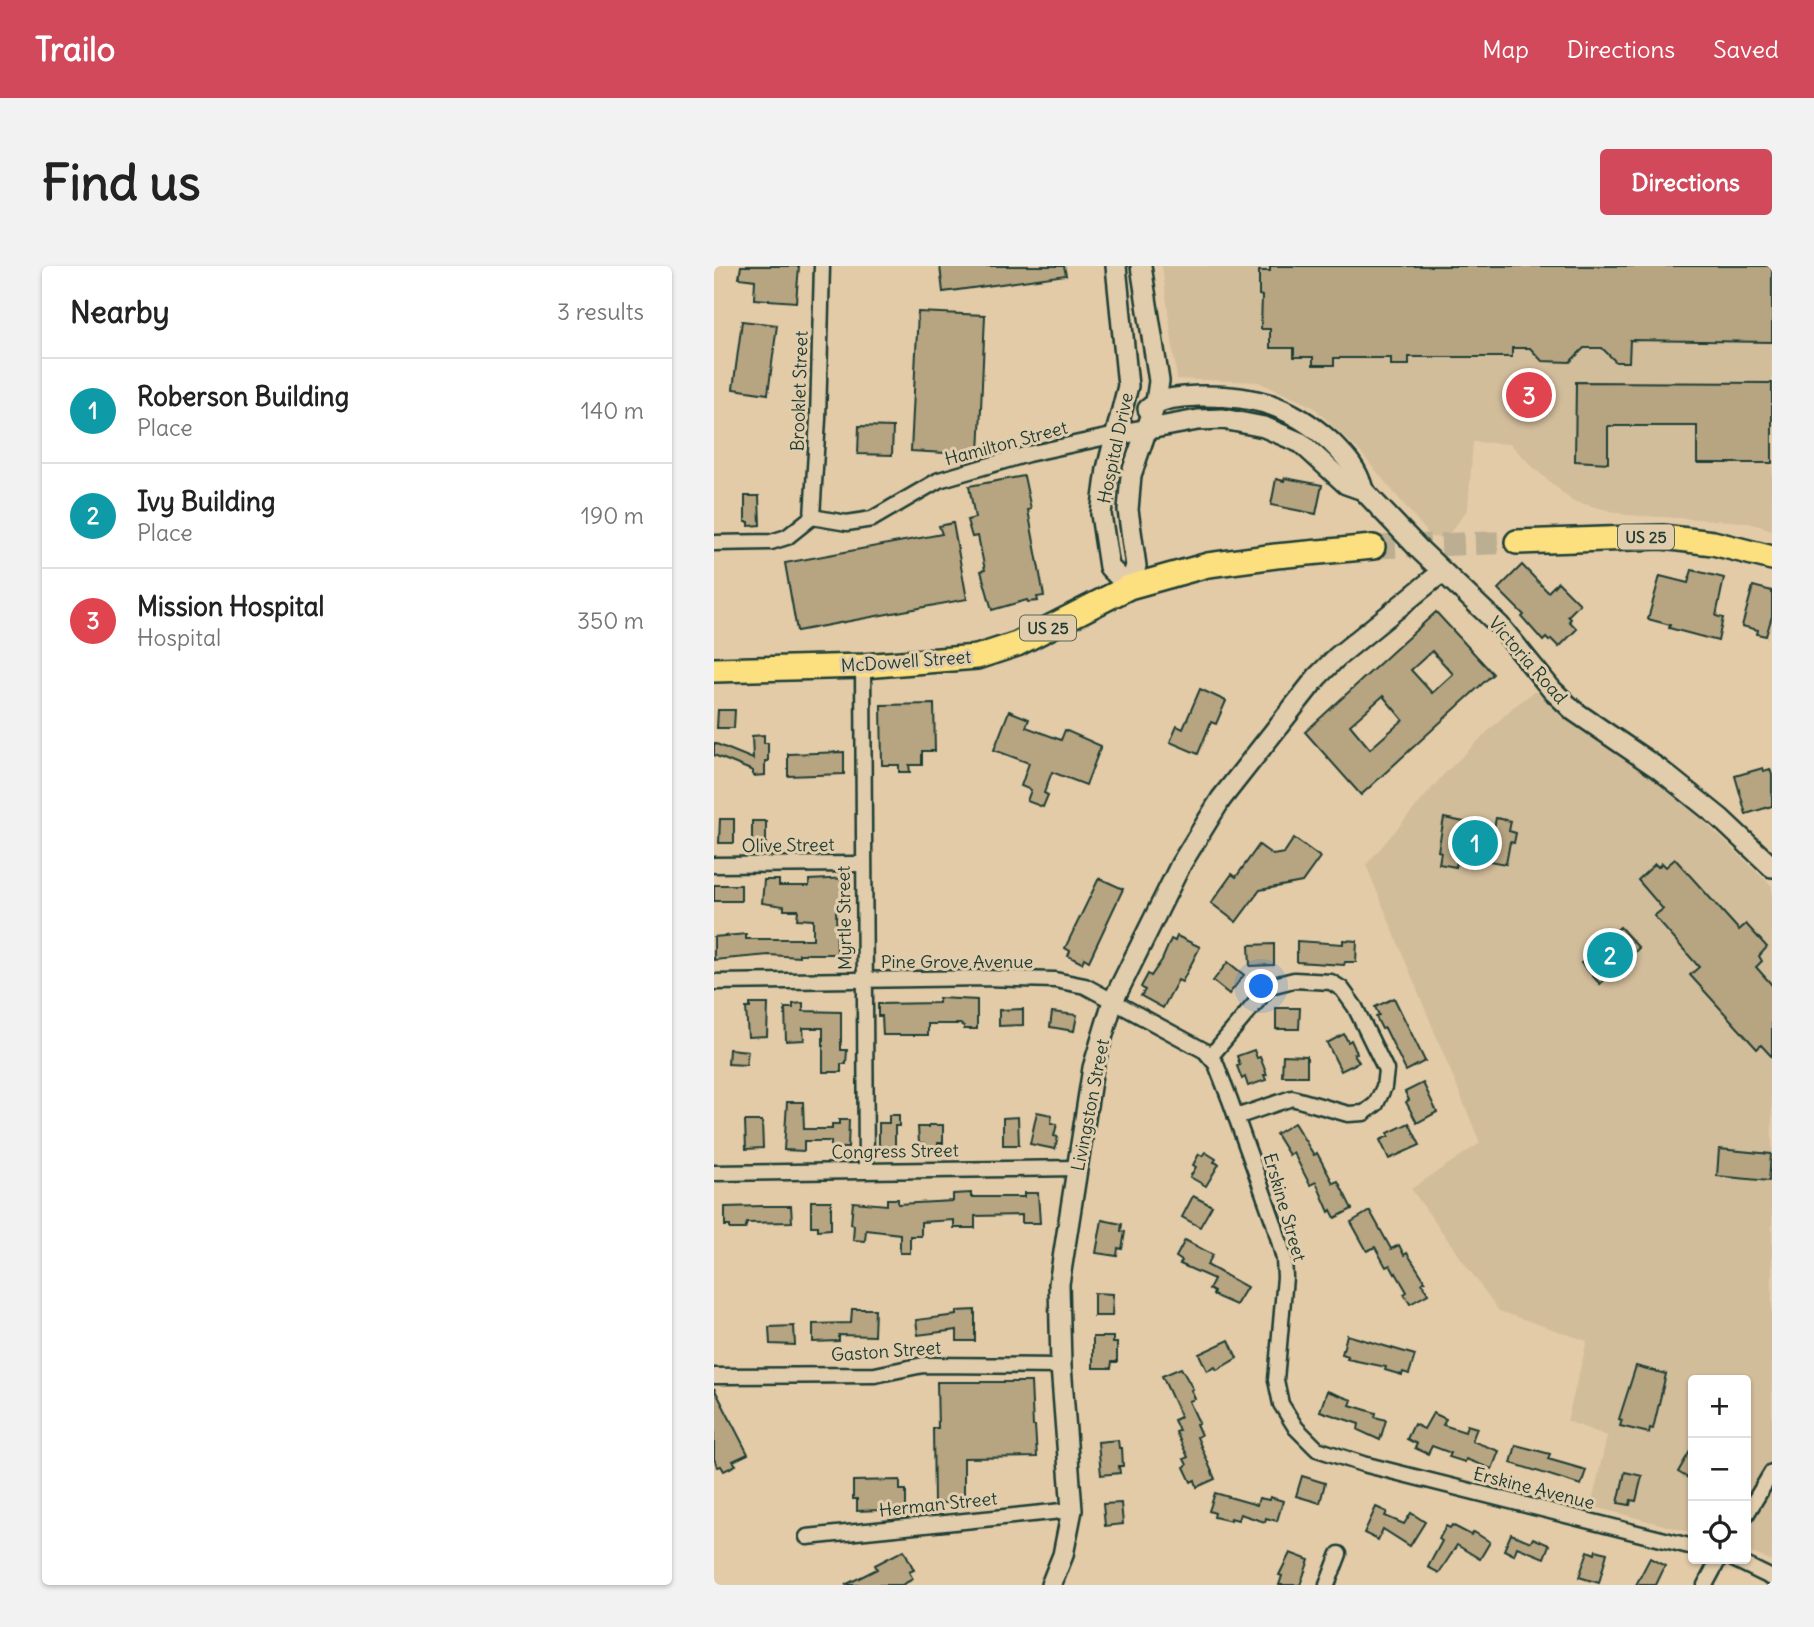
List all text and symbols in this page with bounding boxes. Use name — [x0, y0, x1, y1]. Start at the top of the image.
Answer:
text: Trailo — [35, 28, 115, 70]
text: Map — [1482, 34, 1529, 64]
text: Directions — [1567, 34, 1675, 64]
text: Saved — [1713, 34, 1779, 64]
button: Directions — [1600, 149, 1772, 215]
text: Find us — [42, 152, 200, 213]
text: Nearby — [70, 293, 170, 331]
text: 3 results — [557, 297, 644, 326]
street label: Brooklet Street — [785, 330, 813, 452]
pin: 3 — [1506, 369, 1552, 421]
text: Roberson Building — [137, 380, 349, 413]
street label: Hospital Drive — [1092, 390, 1138, 506]
text: 1 — [88, 396, 98, 425]
text: 140 m — [581, 396, 644, 425]
text: Place — [137, 413, 193, 442]
street label: Hamilton Street — [942, 416, 1070, 470]
text: Ivy Building — [137, 485, 275, 518]
text: 2 — [87, 501, 99, 530]
text: 190 m — [581, 501, 644, 530]
text: Place — [137, 518, 193, 547]
road number: US 25 — [1618, 524, 1674, 550]
text: Mission Hospital — [137, 590, 324, 623]
text: 3 — [86, 606, 100, 635]
text: 350 m — [577, 606, 644, 635]
street label: Victoria Road — [1484, 611, 1573, 709]
road number: US 25 — [1020, 616, 1076, 640]
text: Hospital — [137, 623, 221, 652]
street label: McDowell Street — [840, 645, 972, 677]
pin: 1 — [1452, 817, 1498, 869]
street label: Olive Street — [741, 833, 835, 857]
street label: Myrtle Street — [832, 866, 856, 970]
pin: 2 — [1587, 929, 1633, 981]
street label: Pine Grove Avenue — [881, 950, 1033, 973]
your location — [1244, 969, 1278, 1003]
street label: Livingston Street — [1066, 1037, 1114, 1173]
street label: Congress Street — [831, 1138, 959, 1164]
street label: Erskine Street — [1259, 1150, 1311, 1264]
street label: Gaston Street — [830, 1336, 942, 1366]
map controls — [1688, 1375, 1751, 1564]
button: + — [1688, 1375, 1751, 1438]
button: − — [1688, 1438, 1751, 1501]
street label: Erskine Avenue — [1471, 1462, 1597, 1514]
street label: Herman Street — [878, 1486, 998, 1522]
button: locate — [1688, 1501, 1751, 1564]

